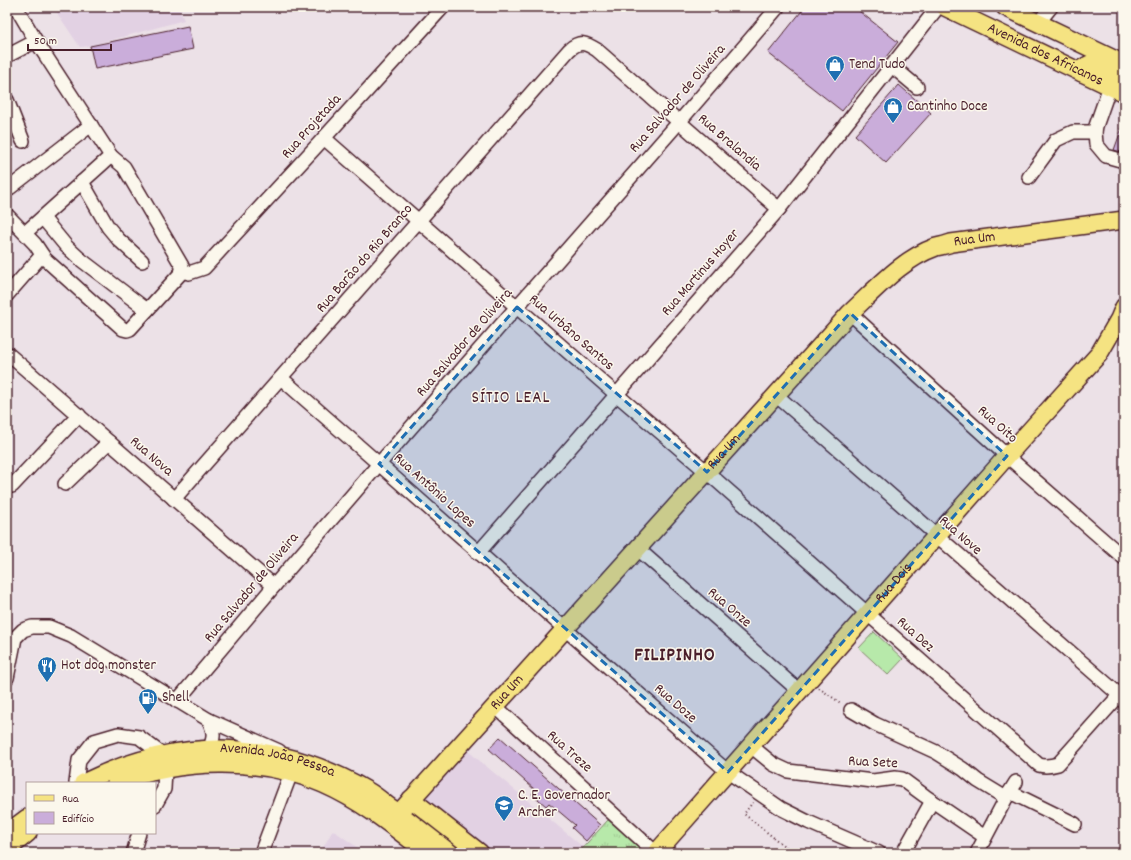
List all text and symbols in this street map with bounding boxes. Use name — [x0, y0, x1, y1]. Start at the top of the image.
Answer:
street label: Avenida dos Africanos — [983, 18, 1107, 92]
scale bar — [28, 26, 111, 52]
text: 50 m — [34, 33, 57, 50]
street label: Rua Salvador de Oliveira — [625, 39, 732, 158]
shop icon: Tend Tudo — [824, 54, 846, 82]
place label: Tend Tudo — [849, 54, 906, 76]
street label: Rua Projetada — [277, 89, 348, 164]
shop icon: Cantinho Doce — [882, 96, 904, 124]
place label: Cantinho Doce — [907, 96, 988, 118]
street label: Rua Bralandia — [692, 109, 766, 178]
street label: Rua Barão do Rio Branco — [311, 199, 419, 318]
street label: Rua Martinus Hoyer — [657, 224, 746, 322]
street label: Rua Um — [952, 226, 997, 254]
street label: Rua Salvador de Oliveira — [412, 283, 519, 402]
street label: Rua Urbâno Santos — [523, 290, 619, 376]
district label: SÍTIO LEAL — [472, 387, 550, 411]
street label: Rua Oito — [972, 401, 1022, 449]
street label: Rua Um — [702, 429, 747, 475]
street label: Rua Nova — [124, 432, 178, 483]
street label: Rua Antônio Lopes — [388, 448, 480, 534]
street label: Rua Nove — [933, 511, 987, 561]
street label: Rua Salvador de Oliveira — [199, 527, 305, 648]
street label: Rua Dois — [870, 558, 919, 608]
street label: Rua Onze — [702, 583, 756, 634]
street label: Rua Dez — [891, 612, 939, 658]
district label: FILIPINHO — [634, 643, 716, 670]
restaurant icon: Hot dog monster — [36, 655, 58, 683]
place label: Hot dog monster — [61, 655, 156, 677]
street label: Rua Um — [485, 670, 530, 716]
street label: Rua Doze — [649, 679, 702, 729]
fuel station icon: Shell — [137, 687, 159, 715]
place label: Shell — [162, 687, 190, 709]
street label: Rua Treze — [541, 726, 597, 779]
street label: Avenida João Pessoa — [220, 738, 339, 784]
street label: Rua Sete — [848, 751, 899, 775]
legend — [26, 782, 156, 834]
place label: C. E. Governador Archer — [518, 785, 610, 824]
text: Rua — [62, 791, 79, 808]
school or university icon: C. E. Governador Archer — [493, 794, 515, 822]
text: Edifício — [62, 811, 94, 828]

